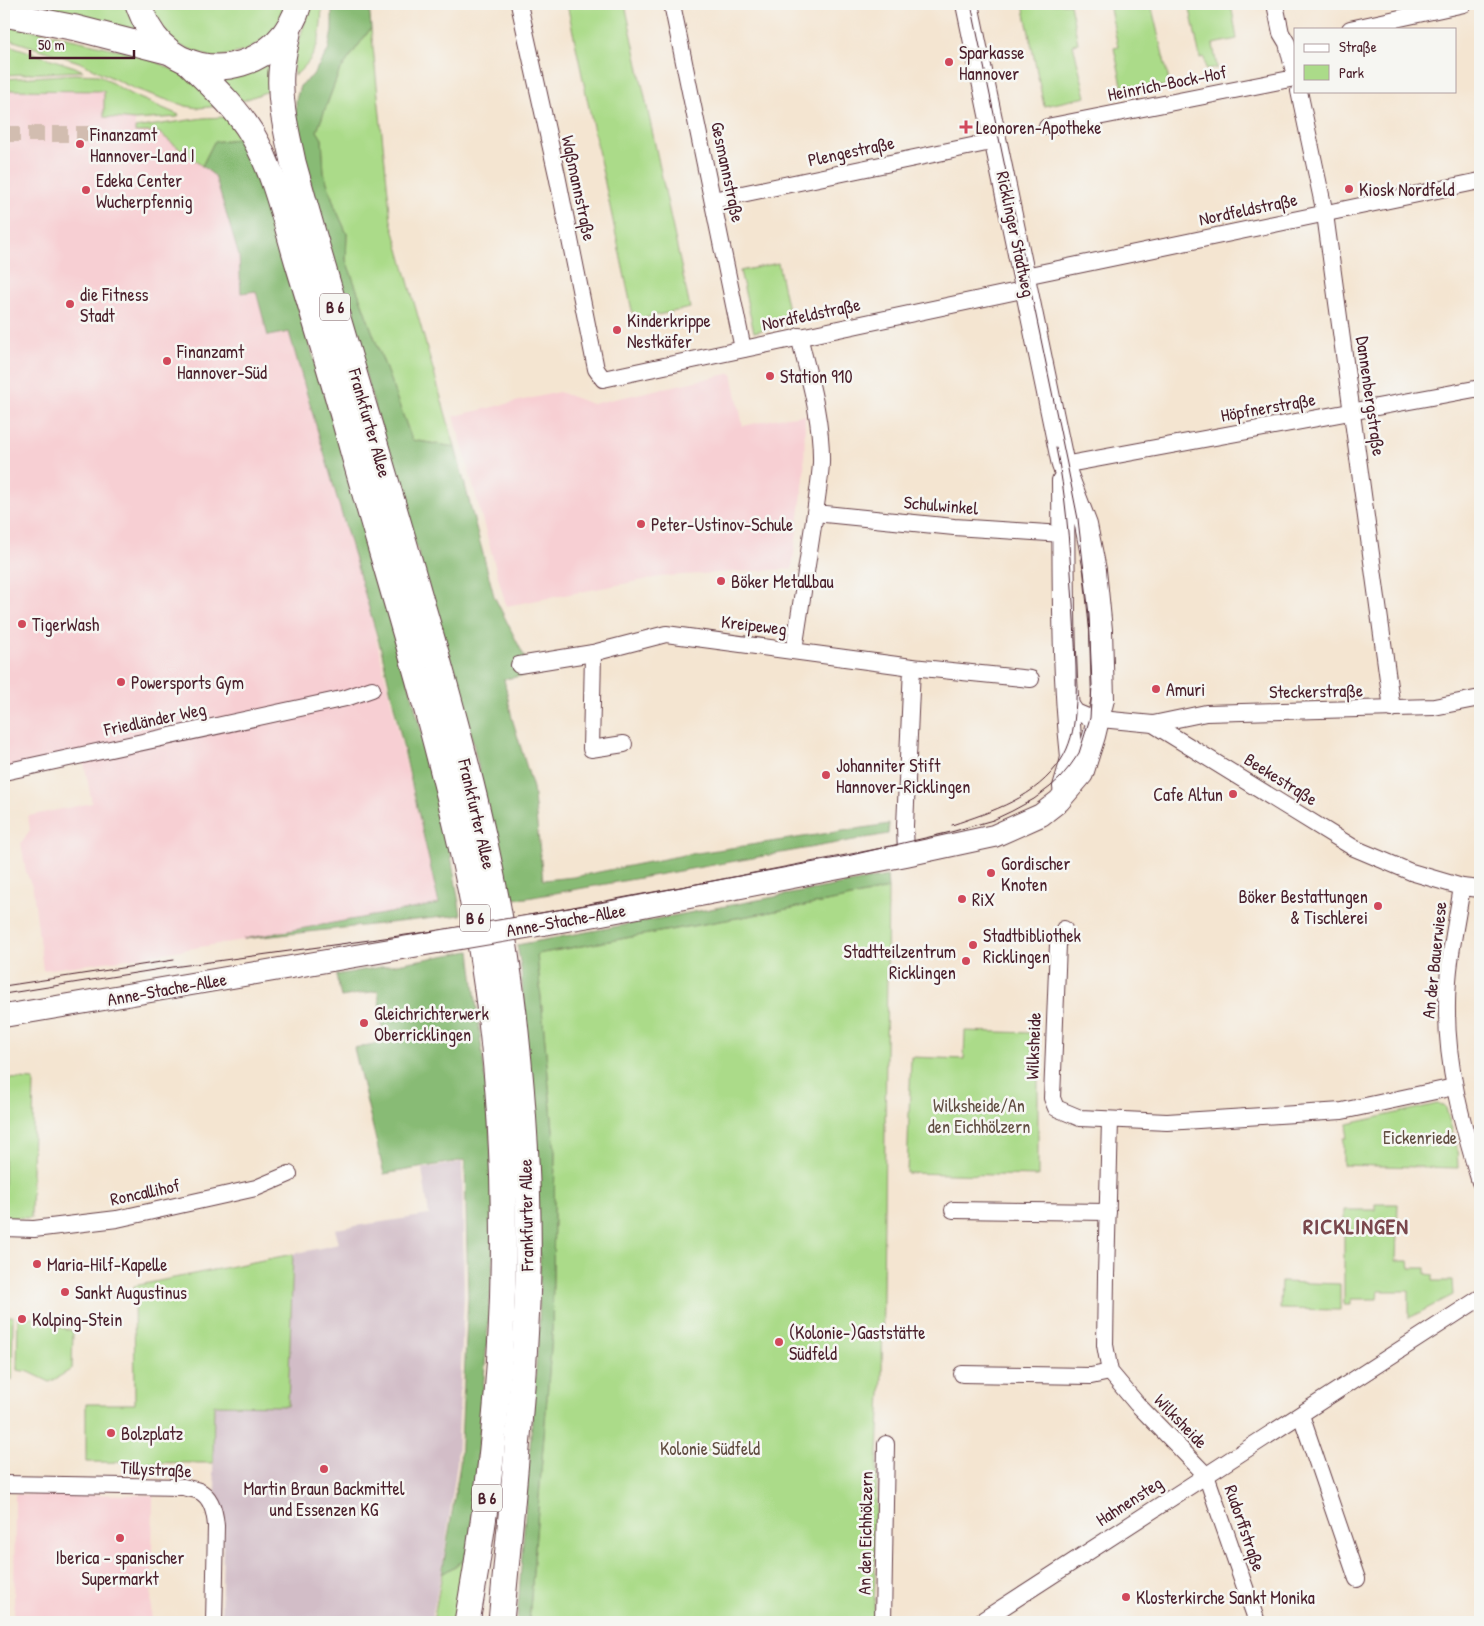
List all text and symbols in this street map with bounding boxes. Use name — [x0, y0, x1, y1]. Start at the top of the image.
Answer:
scale bar — [30, 28, 134, 60]
legend — [1294, 28, 1456, 92]
text: 50 m — [38, 34, 65, 55]
text: Straße — [1339, 36, 1377, 57]
place label: Sparkasse Hannover — [959, 40, 1025, 86]
marker: Sparkasse Hannover — [943, 56, 955, 68]
street label: Heinrich-Bock-Hof — [1105, 59, 1229, 107]
text: Park — [1339, 62, 1364, 83]
place label: Leonoren-Apotheke — [976, 115, 1101, 140]
street label: Gesmannstraße — [705, 119, 751, 225]
marker: Leonoren-Apotheke — [960, 121, 972, 133]
place label: Finanzamt Hannover-Land I — [89, 122, 195, 168]
street label: Plengestraße — [806, 130, 896, 172]
street label: Waßmannstraße — [556, 133, 602, 243]
marker: Finanzamt Hannover-Land I — [74, 138, 86, 150]
place label: Edeka Center Wucherpfennig — [96, 168, 193, 214]
street label: Ricklinger Stadtweg — [990, 169, 1042, 299]
place label: Kiosk Nordfeld — [1359, 177, 1454, 202]
marker: Kiosk Nordfeld — [1343, 183, 1355, 195]
marker: Edeka Center Wucherpfennig — [80, 184, 92, 196]
street label: Nordfeldstraße — [1196, 186, 1300, 232]
place label: die Fitness Stadt — [80, 282, 149, 328]
street label: Nordfeldstraße — [759, 291, 863, 337]
road number: B 6 — [320, 294, 350, 320]
marker: die Fitness Stadt — [64, 298, 76, 310]
place label: Kinderkrippe Nestkäfer — [627, 308, 711, 354]
marker: Kinderkrippe Nestkäfer — [611, 324, 623, 336]
street label: Dannenbergstraße — [1350, 335, 1392, 457]
place label: Finanzamt Hannover-Süd — [176, 339, 267, 385]
marker: Finanzamt Hannover-Süd — [161, 355, 173, 367]
place label: Station 910 — [780, 364, 852, 389]
street label: Frankfurter Allee — [342, 365, 397, 480]
marker: Station 910 — [764, 370, 776, 382]
street label: Höpfnerstraße — [1219, 386, 1317, 428]
street label: Schulwinkel — [903, 489, 980, 521]
place label: Peter-Ustinov-Schule — [651, 512, 793, 537]
marker: Peter-Ustinov-Schule — [635, 518, 647, 530]
place label: Böker Metallbau — [731, 569, 834, 594]
marker: Böker Metallbau — [715, 575, 727, 587]
street label: Kreipeweg — [720, 609, 788, 641]
place label: TigerWash — [32, 612, 100, 637]
marker: TigerWash — [16, 618, 28, 630]
place label: Powersports Gym — [131, 670, 244, 695]
marker: Powersports Gym — [115, 676, 127, 688]
place label: Amuri — [1166, 677, 1205, 702]
street label: Steckerstraße — [1269, 678, 1363, 704]
marker: Amuri — [1150, 683, 1162, 695]
street label: Friedländer Weg — [101, 696, 208, 742]
street label: Beekestraße — [1240, 747, 1322, 811]
place label: Johanniter Stift Hannover-Ricklingen — [836, 753, 971, 799]
street label: Frankfurter Allee — [452, 756, 502, 871]
marker: Johanniter Stift Hannover-Ricklingen — [820, 769, 832, 781]
place label: Cafe Altun — [1153, 782, 1223, 807]
marker: Cafe Altun — [1227, 788, 1239, 800]
place label: Gordischer Knoten — [1001, 851, 1071, 897]
marker: Gordischer Knoten — [985, 867, 997, 879]
place label: Böker Bestattungen & Tischlerei — [1238, 884, 1368, 930]
place label: RiX — [972, 887, 995, 912]
marker: RiX — [956, 893, 968, 905]
street label: Anne-Stache-Allee — [504, 897, 628, 943]
marker: Böker Bestattungen & Tischlerei — [1372, 900, 1384, 912]
street label: An der Bauerwiese — [1415, 900, 1453, 1020]
road number: B 6 — [460, 904, 490, 931]
place label: Stadtbibliothek Ricklingen — [983, 923, 1082, 969]
place label: Stadtteilzentrum Ricklingen — [844, 939, 956, 985]
marker: Stadtbibliothek Ricklingen — [967, 939, 979, 951]
marker: Stadtteilzentrum Ricklingen — [960, 955, 972, 967]
street label: Anne-Stache-Allee — [105, 966, 229, 1012]
place label: Gleichrichterwerk Oberricklingen — [374, 1001, 489, 1047]
street label: Wilksheide — [1019, 1012, 1047, 1080]
marker: Gleichrichterwerk Oberricklingen — [358, 1017, 370, 1029]
park label: Wilksheide/An den Eichhölzern — [928, 1093, 1030, 1139]
park label: Eickenriede — [1383, 1125, 1457, 1150]
street label: Frankfurter Allee — [513, 1159, 539, 1272]
street label: Roncallihof — [108, 1172, 183, 1212]
district label: RICKLINGEN — [1303, 1211, 1409, 1241]
place label: Maria-Hilf-Kapelle — [47, 1252, 167, 1277]
marker: Maria-Hilf-Kapelle — [31, 1258, 43, 1270]
place label: Sankt Augustinus — [75, 1280, 187, 1305]
marker: Sankt Augustinus — [59, 1286, 71, 1298]
place label: Kolping-Stein — [32, 1307, 122, 1332]
marker: Kolping-Stein — [16, 1313, 28, 1325]
place label: (Kolonie-)Gaststätte Südfeld — [789, 1320, 925, 1366]
marker: (Kolonie-)Gaststätte Südfeld — [773, 1336, 785, 1348]
street label: Wilksheide — [1149, 1388, 1213, 1454]
place label: Bolzplatz — [121, 1421, 184, 1446]
marker: Bolzplatz — [105, 1427, 117, 1439]
park label: Kolonie Südfeld — [660, 1436, 760, 1461]
street label: Tillystraße — [120, 1455, 192, 1483]
marker: Martin Braun Backmittel und Essenzen KG — [318, 1463, 330, 1475]
street label: Hahnensteg — [1091, 1470, 1167, 1532]
street label: An den Eichhölzern — [851, 1471, 879, 1595]
place label: Martin Braun Backmittel und Essenzen KG — [243, 1476, 405, 1522]
street label: Rudorffstraße — [1219, 1481, 1271, 1575]
road number: B 6 — [472, 1485, 502, 1512]
marker: Iberica - spanischer Supermarkt — [114, 1532, 126, 1544]
place label: Iberica - spanischer Supermarkt — [56, 1545, 184, 1591]
place label: Klosterkirche Sankt Monika — [1136, 1585, 1315, 1610]
marker: Klosterkirche Sankt Monika — [1120, 1591, 1132, 1603]

